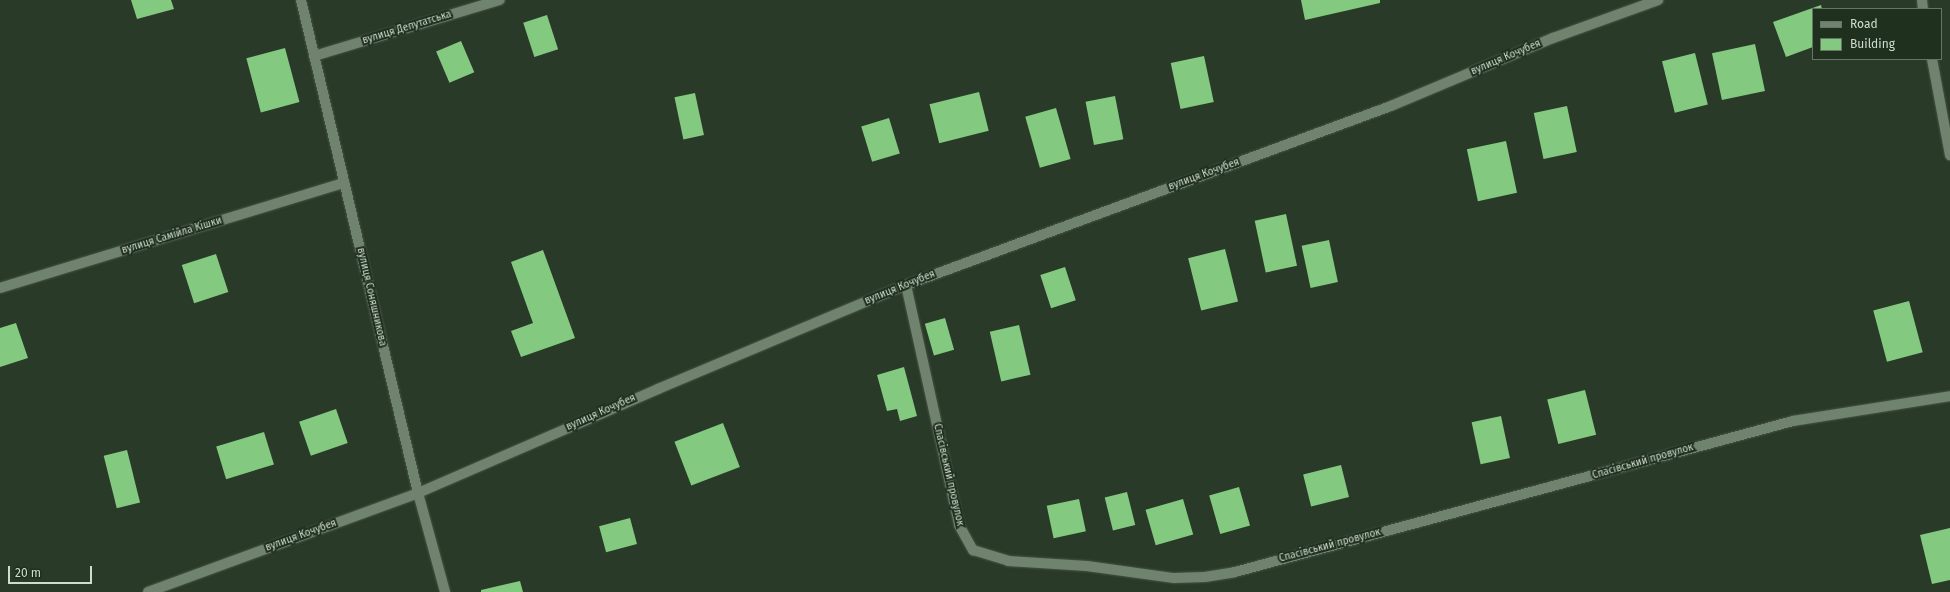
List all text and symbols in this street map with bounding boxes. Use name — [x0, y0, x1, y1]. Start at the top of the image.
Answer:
legend — [1812, 8, 1942, 60]
street label: вулиця Депутатська — [361, 9, 453, 47]
text: Road — [1850, 17, 1878, 31]
text: Building — [1850, 37, 1895, 51]
street label: вулиця Кочубея — [1469, 38, 1543, 78]
street label: вулиця Кочубея — [1167, 157, 1241, 193]
street label: вулиця Самійла Кішки — [120, 215, 224, 257]
street label: вулиця Соняшникова — [354, 247, 388, 347]
street label: вулиця Кочубея — [863, 268, 937, 308]
street label: вулиця Кочубея — [564, 392, 638, 434]
street label: Спасівський провулок — [930, 423, 966, 527]
street label: Спасівський провулок — [1591, 442, 1695, 482]
street label: вулиця Кочубея — [264, 518, 338, 554]
street label: Спасівський провулок — [1278, 527, 1382, 565]
scale bar — [10, 558, 94, 584]
text: 20 m — [15, 566, 41, 580]

